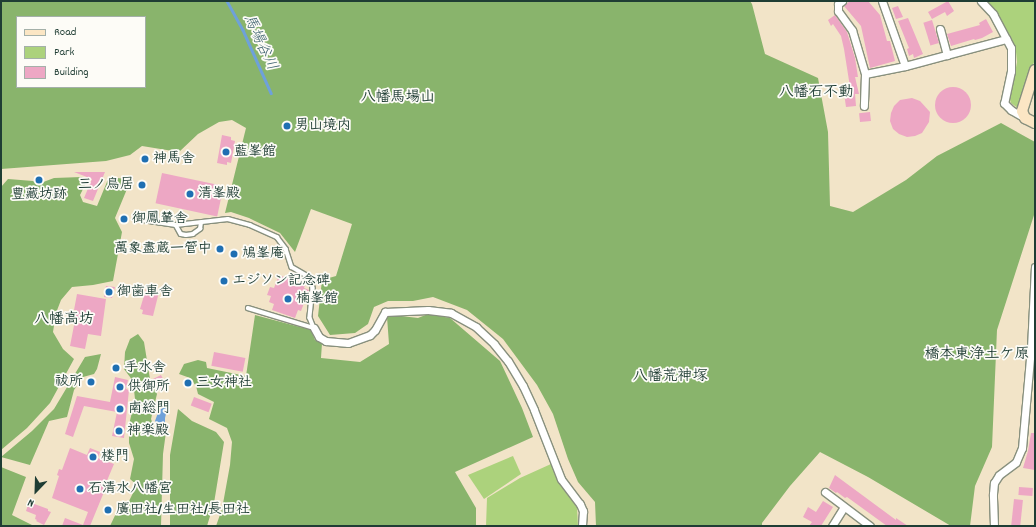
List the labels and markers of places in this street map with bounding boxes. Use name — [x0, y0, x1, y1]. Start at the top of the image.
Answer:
place label: 男山境内 — [295, 118, 351, 134]
marker: 男山境内 — [282, 121, 292, 131]
place label: 藍峯館 — [234, 144, 276, 160]
marker: 藍峯館 — [221, 147, 231, 157]
place label: 神馬舎 — [153, 151, 195, 167]
marker: 神馬舎 — [140, 154, 150, 164]
marker: 豊藏坊跡 — [34, 175, 44, 185]
place label: 三ノ鳥居 — [78, 177, 134, 193]
marker: 三ノ鳥居 — [137, 180, 147, 190]
place label: 清峯殿 — [198, 186, 240, 202]
place label: 豊藏坊跡 — [11, 187, 67, 203]
marker: 清峯殿 — [185, 189, 195, 199]
place label: 御鳳輦舎 — [132, 211, 188, 227]
marker: 御鳳輦舎 — [119, 214, 129, 224]
place label: 萬象盡蔵一管中 — [114, 241, 212, 257]
marker: 萬象盡蔵一管中 — [215, 244, 225, 254]
place label: 鳩峯庵 — [242, 246, 284, 262]
marker: 鳩峯庵 — [229, 249, 239, 259]
place label: エジソン記念碑 — [232, 273, 330, 289]
marker: エジソン記念碑 — [219, 276, 229, 286]
place label: 御歯車舎 — [117, 284, 173, 300]
marker: 御歯車舎 — [104, 287, 114, 297]
place label: 楠峯館 — [296, 291, 338, 307]
marker: 楠峯館 — [283, 294, 293, 304]
place label: 手水舎 — [124, 360, 166, 376]
marker: 手水舎 — [111, 363, 121, 373]
place label: 祓所 — [55, 374, 83, 390]
place label: 三女神社 — [196, 375, 252, 391]
marker: 祓所 — [86, 377, 96, 387]
marker: 三女神社 — [183, 378, 193, 388]
place label: 供御所 — [128, 379, 170, 395]
marker: 供御所 — [115, 382, 125, 392]
place label: 南総門 — [128, 401, 170, 417]
marker: 南総門 — [115, 404, 125, 414]
place label: 神楽殿 — [127, 423, 169, 439]
marker: 神楽殿 — [114, 426, 124, 436]
place label: 楼門 — [101, 449, 129, 465]
marker: 楼門 — [88, 452, 98, 462]
place label: 石清水八幡宮 — [88, 481, 172, 497]
marker: 石清水八幡宮 — [75, 484, 85, 494]
place label: 廣田社/生田社/長田社 — [116, 502, 250, 518]
marker: 廣田社/生田社/長田社 — [103, 505, 113, 515]

